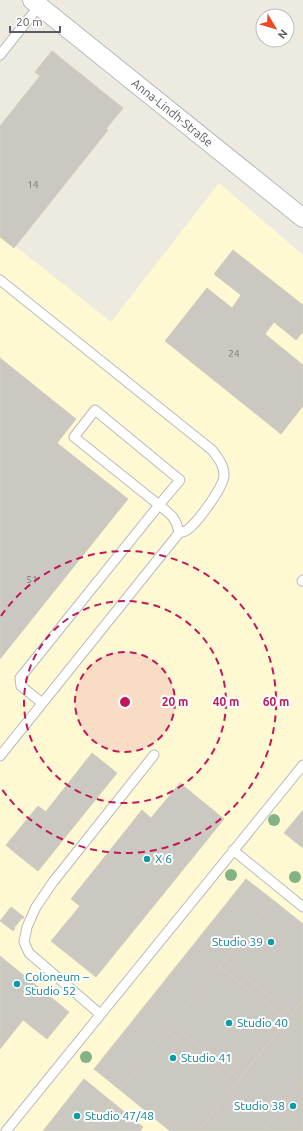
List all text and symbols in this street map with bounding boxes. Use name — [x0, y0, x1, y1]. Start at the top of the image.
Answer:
scale bar — [10, 8, 60, 34]
north arrow — [255, 8, 295, 48]
text: 20 m — [16, 15, 43, 28]
text: N — [276, 27, 290, 41]
street label: Anna-Lindh-Straße — [130, 76, 216, 149]
house number: 14 — [27, 179, 39, 190]
house number: 24 — [228, 348, 240, 359]
house number: 51 — [26, 574, 38, 585]
centre of rings — [118, 695, 132, 709]
text: 20 m — [162, 695, 188, 708]
text: 40 m — [213, 695, 239, 708]
text: 60 m — [263, 695, 289, 708]
place label: X 6 — [155, 852, 172, 865]
marker: X 6 — [142, 854, 152, 864]
place label: Studio 39 — [212, 935, 263, 948]
marker: Studio 39 — [266, 937, 276, 947]
place label: Coloneum – Studio 52 — [25, 970, 89, 997]
marker: Coloneum – Studio 52 — [12, 979, 22, 989]
place label: Studio 40 — [237, 1016, 288, 1029]
marker: Studio 40 — [224, 1018, 234, 1028]
place label: Studio 41 — [181, 1051, 232, 1064]
marker: Studio 41 — [168, 1053, 178, 1063]
place label: Studio 38 — [234, 1099, 285, 1112]
marker: Studio 38 — [288, 1101, 298, 1111]
place label: Studio 47/48 — [85, 1109, 154, 1122]
marker: Studio 47/48 — [72, 1111, 82, 1121]

